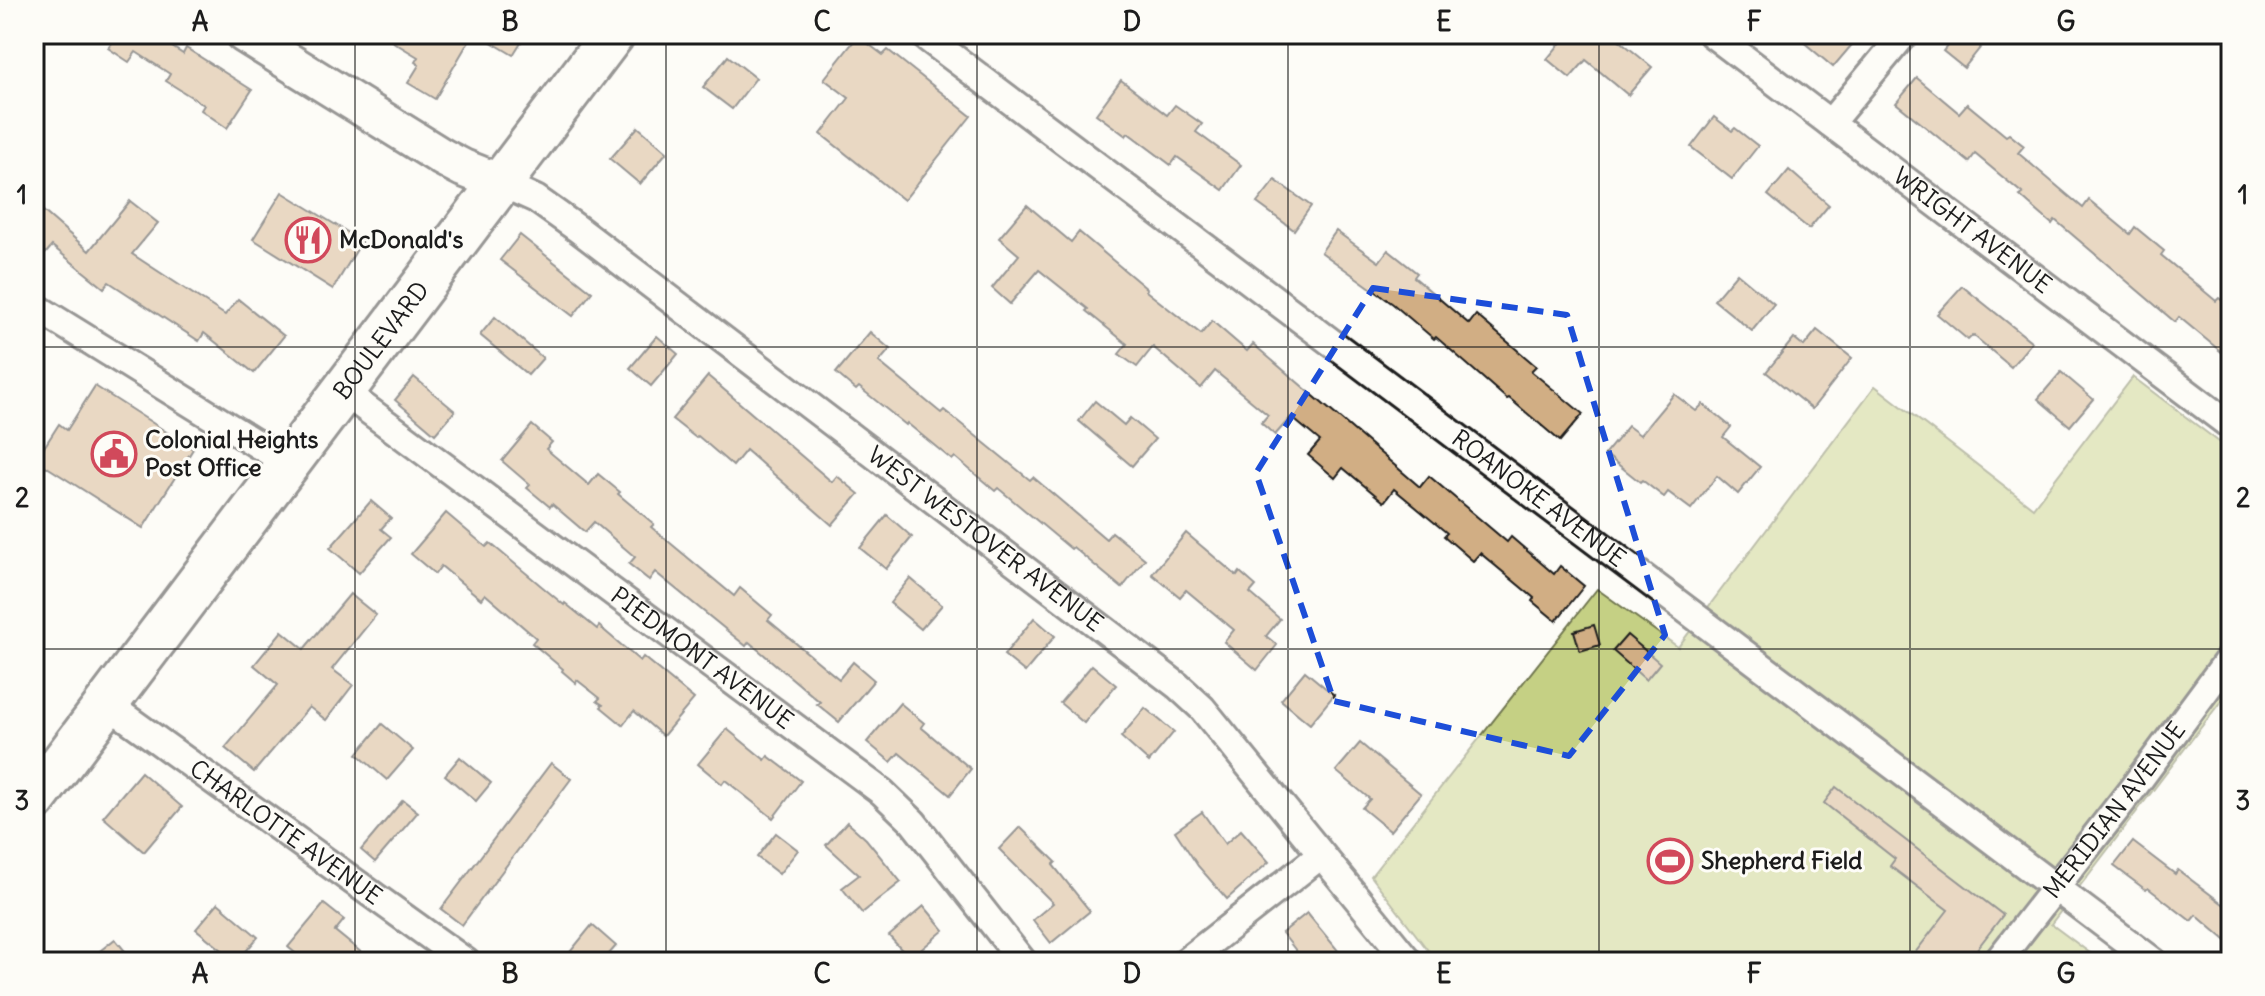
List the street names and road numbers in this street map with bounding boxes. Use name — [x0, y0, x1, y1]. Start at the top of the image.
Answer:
street label: WRIGHT AVENUE — [1888, 160, 2058, 299]
street label: BOULEVARD — [326, 275, 435, 405]
street label: ROANOKE AVENUE — [1446, 423, 1632, 573]
street label: WEST WESTOVER AVENUE — [862, 439, 1109, 638]
street label: PIEDMONT AVENUE — [605, 580, 800, 735]
street label: MERIDIAN AVENUE — [2036, 715, 2191, 904]
street label: CHARLOTTE AVENUE — [184, 752, 388, 911]

